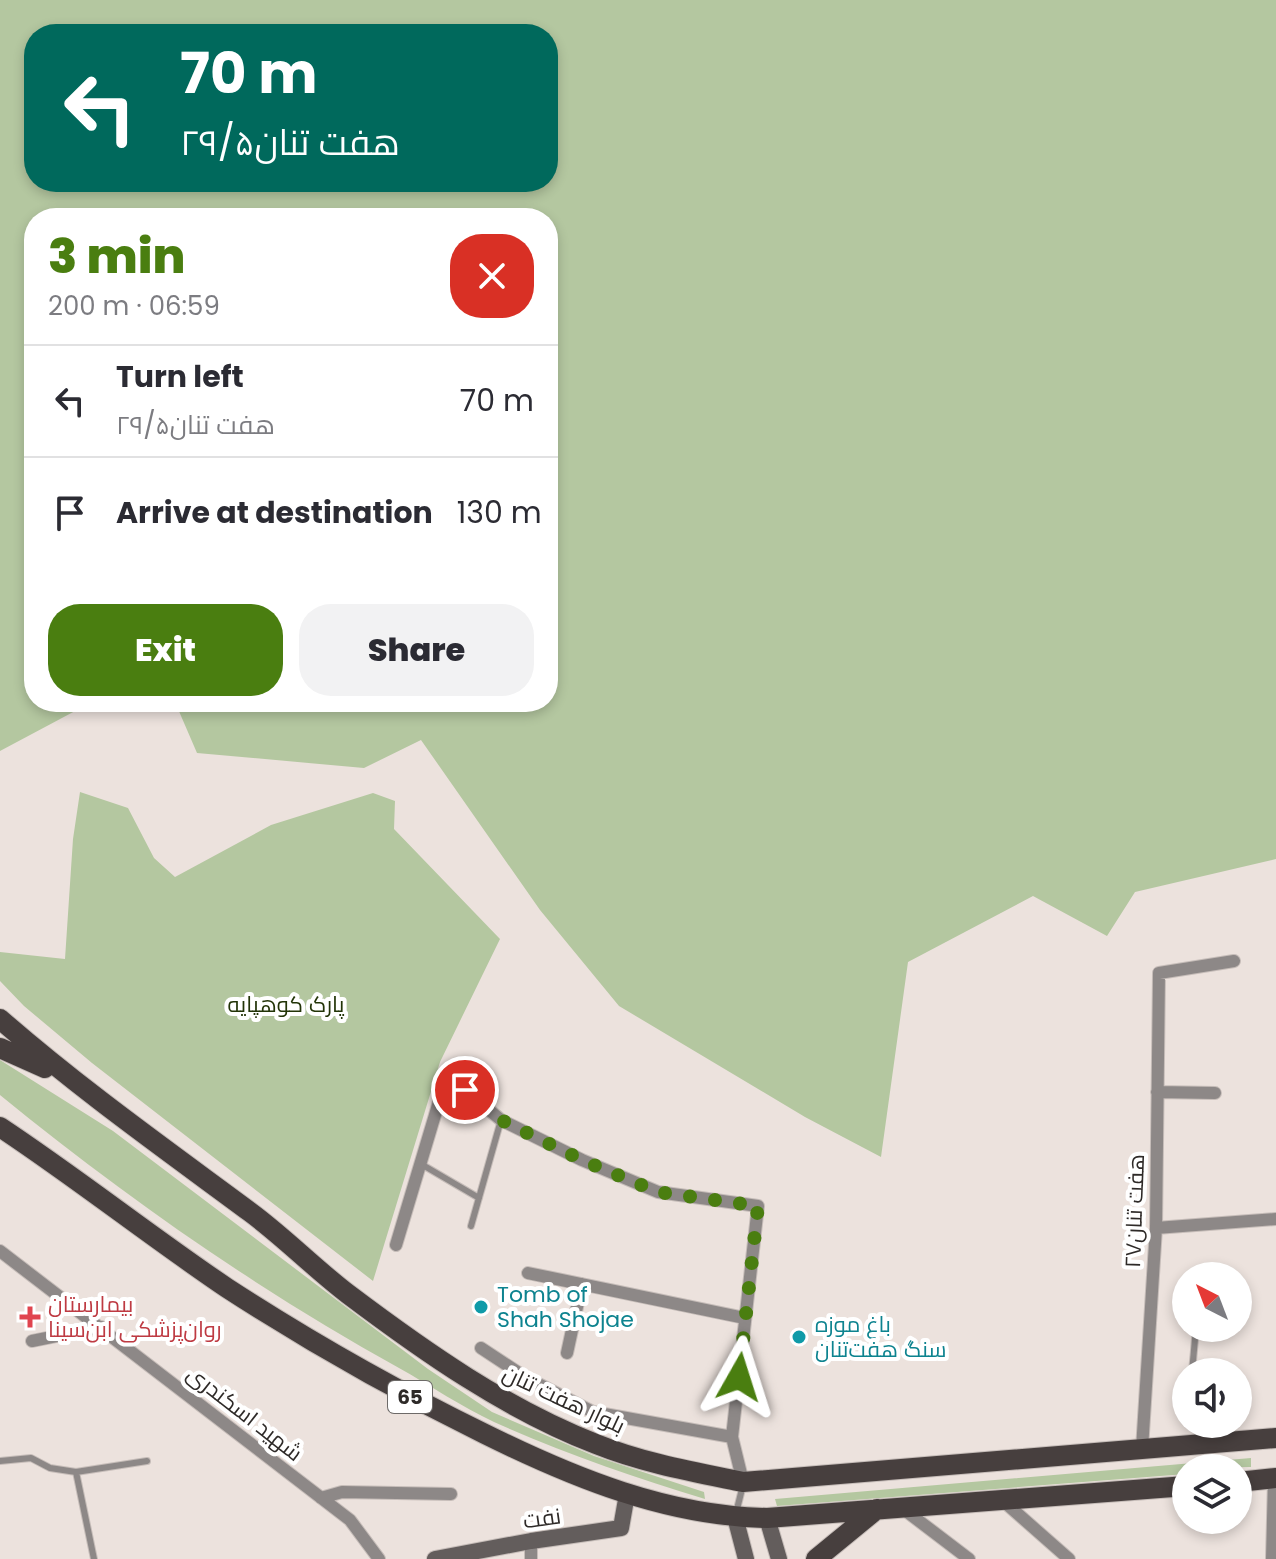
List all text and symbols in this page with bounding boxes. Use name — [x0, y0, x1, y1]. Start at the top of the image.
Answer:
text: 70 m — [180, 34, 318, 113]
icon: left — [48, 56, 152, 160]
text: ۲۹/۵هفت تنان — [180, 117, 400, 168]
text: 3 min — [48, 223, 185, 290]
button: close — [450, 234, 534, 318]
text: 200 m · 06:59 — [48, 288, 220, 324]
text: Turn left — [116, 355, 244, 398]
icon: left — [48, 379, 92, 423]
text: 70 m — [460, 379, 534, 422]
text: ۲۹/۵هفت تنان — [116, 407, 275, 443]
icon: arrive — [48, 491, 92, 535]
text: Arrive at destination — [116, 491, 433, 534]
text: 130 m — [457, 491, 542, 534]
button: Exit — [48, 604, 283, 696]
button: Share — [299, 604, 534, 696]
park label: پارک کوهپایه — [228, 989, 345, 1020]
pin — [431, 1056, 499, 1124]
icon: arrive — [443, 1068, 487, 1112]
street label: هفت تنان۲۷ — [1117, 1153, 1152, 1269]
north arrow — [1172, 1262, 1252, 1342]
map controls — [1172, 1262, 1252, 1534]
place label: Tomb of Shah Shojae — [497, 1279, 634, 1335]
place label: بیمارستان روان‌پزشکی ابن‌سینا — [48, 1289, 222, 1345]
marker: Tomb of Shah Shojae — [472, 1298, 490, 1316]
marker: بیمارستان روان‌پزشکی ابن‌سینا — [19, 1306, 41, 1328]
place label: باغ‌ موزه سنگ هفت‌تنان — [815, 1309, 947, 1365]
marker: باغ‌ موزه سنگ هفت‌تنان — [790, 1328, 808, 1346]
position arrow — [697, 1335, 781, 1419]
street label: شهید اسکندری — [180, 1358, 309, 1468]
street label: بلوار هفت تنان — [497, 1358, 630, 1441]
button: sound — [1172, 1358, 1252, 1438]
road number: 65 — [388, 1381, 432, 1413]
button: layers — [1172, 1454, 1252, 1534]
street label: نفت — [521, 1501, 563, 1536]

